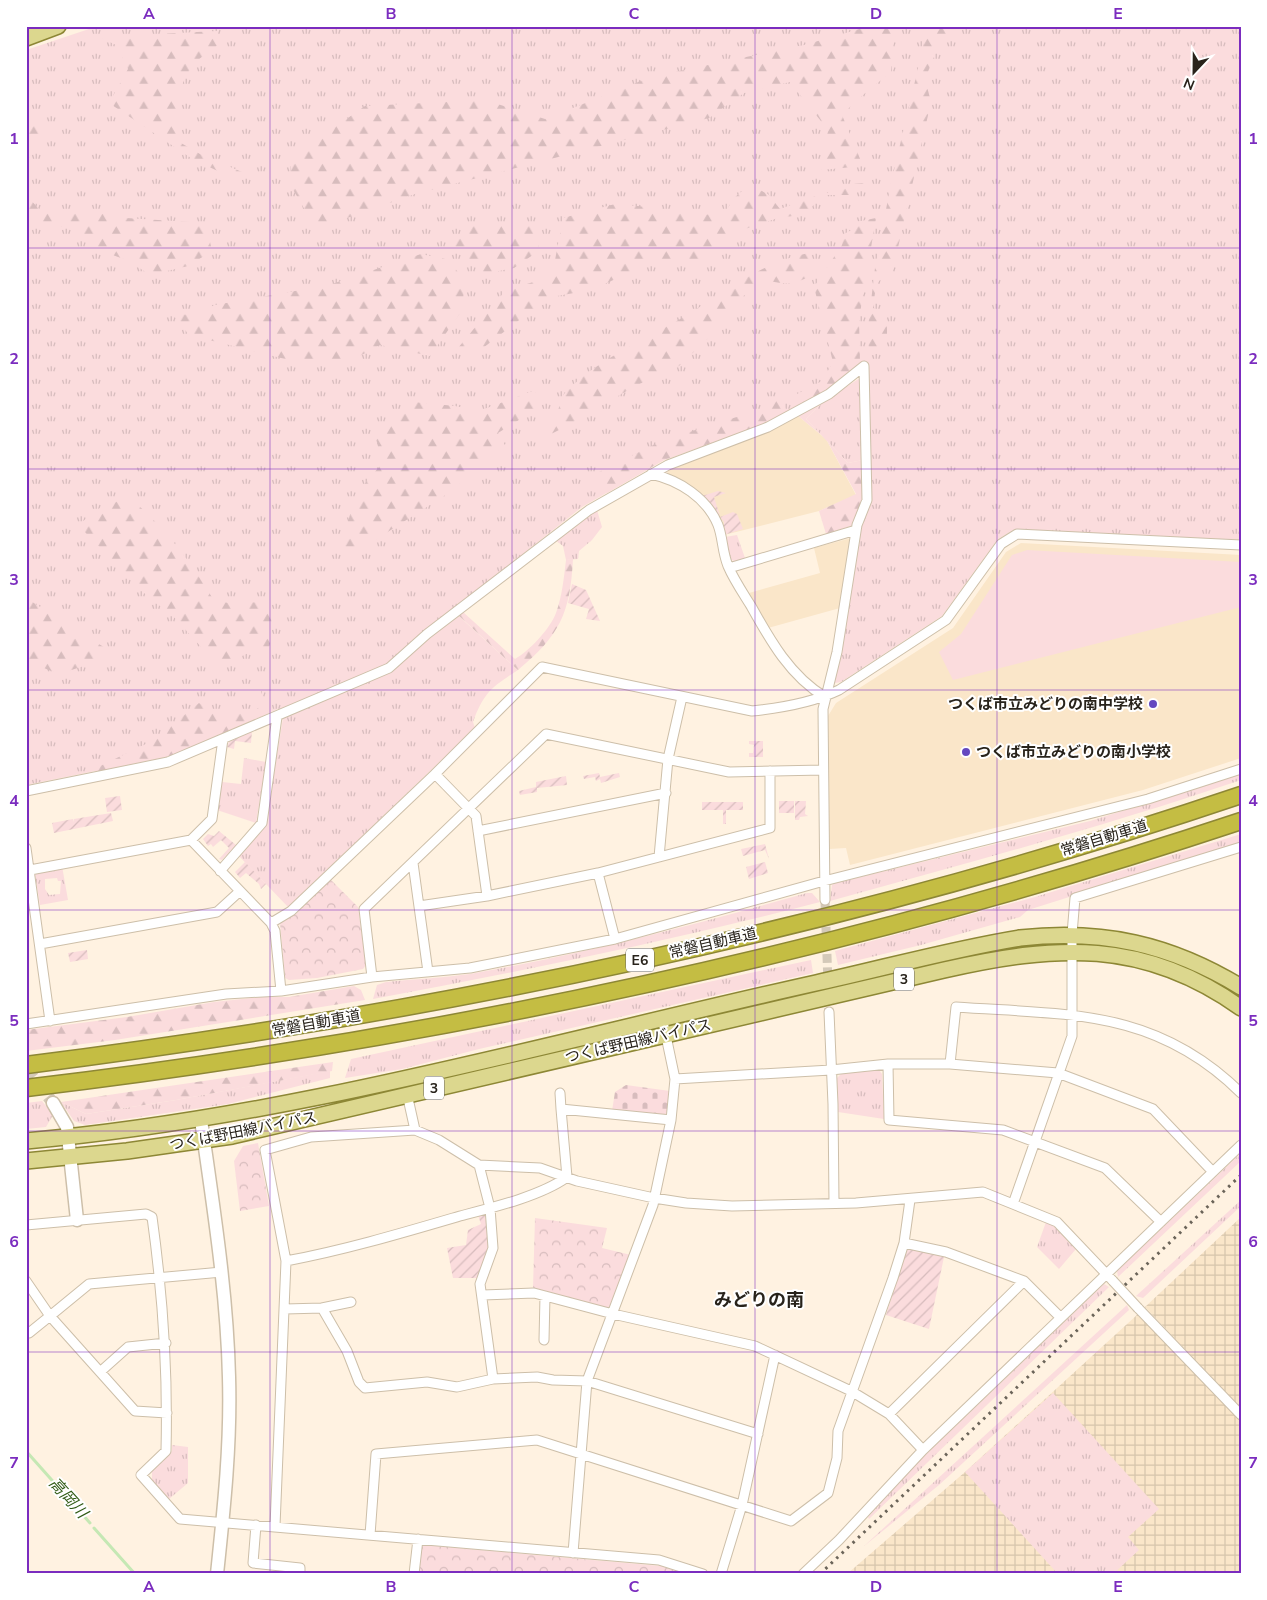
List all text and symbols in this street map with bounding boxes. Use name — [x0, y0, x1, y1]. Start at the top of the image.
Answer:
text: A — [143, 3, 155, 25]
text: B — [385, 3, 397, 25]
text: C — [629, 3, 640, 25]
text: D — [870, 3, 882, 25]
text: E — [1113, 3, 1123, 25]
north arrow — [1170, 48, 1220, 98]
text: N — [1181, 73, 1198, 94]
text: 1 — [9, 128, 19, 150]
text: 1 — [1248, 128, 1258, 150]
text: 2 — [9, 348, 19, 370]
text: 2 — [1248, 348, 1258, 370]
text: 3 — [9, 569, 19, 591]
text: 3 — [1248, 569, 1258, 591]
place label: つくば市立みどりの南中学校 — [948, 694, 1143, 714]
marker: つくば市立みどりの南中学校 — [1147, 698, 1159, 710]
place label: つくば市立みどりの南小学校 — [976, 742, 1171, 762]
marker: つくば市立みどりの南小学校 — [960, 746, 972, 758]
text: 4 — [9, 790, 19, 812]
text: 4 — [1248, 790, 1258, 812]
street label: 常磐自動車道 — [1058, 815, 1150, 861]
street label: 常磐自動車道 — [667, 923, 759, 963]
road number: E6 — [626, 948, 654, 972]
road number: 3 — [894, 968, 914, 991]
street label: 常磐自動車道 — [270, 1005, 362, 1041]
text: 5 — [9, 1010, 19, 1032]
text: 5 — [1248, 1010, 1258, 1032]
street label: つくば野田線バイパス — [563, 1014, 713, 1068]
road number: 3 — [424, 1076, 444, 1100]
street label: つくば野田線バイパス — [168, 1107, 318, 1155]
text: 6 — [9, 1231, 19, 1253]
text: 6 — [1248, 1231, 1258, 1253]
district label: みどりの南 — [714, 1288, 804, 1312]
text: 7 — [9, 1452, 19, 1474]
text: 7 — [1248, 1452, 1258, 1474]
water label: 高岡川 — [44, 1473, 94, 1525]
text: A — [143, 1576, 155, 1598]
text: B — [385, 1576, 397, 1598]
text: C — [629, 1576, 640, 1598]
text: D — [870, 1576, 882, 1598]
text: E — [1113, 1576, 1123, 1598]

